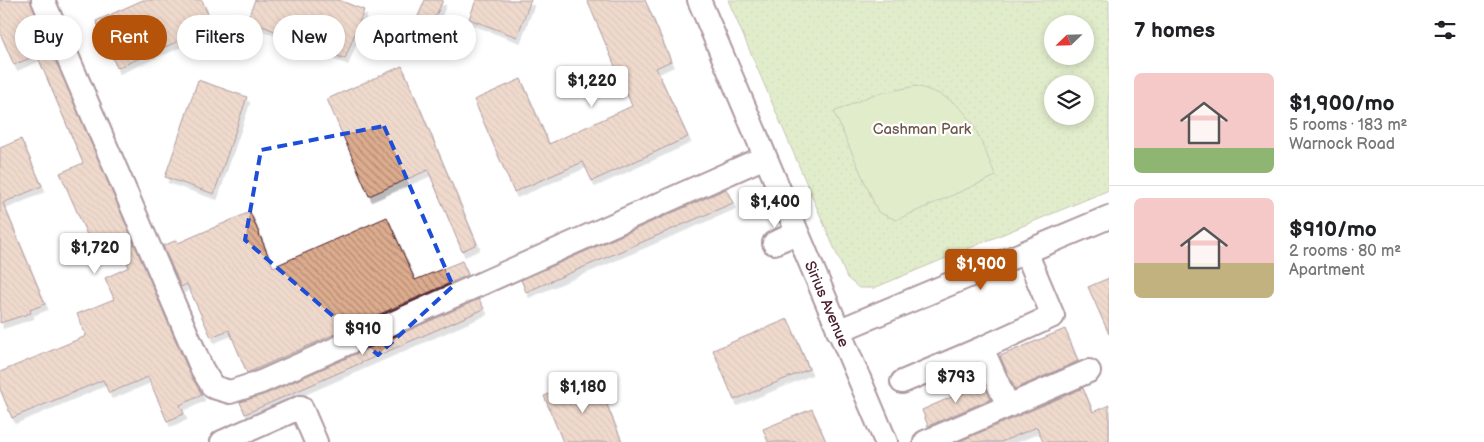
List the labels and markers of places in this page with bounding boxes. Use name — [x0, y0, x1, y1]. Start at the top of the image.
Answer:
pin: $1,220 — [551, 66, 633, 108]
pin: $1,400 — [734, 186, 816, 229]
pin: $1,720 — [54, 232, 136, 275]
pin: $1,900 — [940, 248, 1022, 291]
pin: $910 — [333, 314, 393, 356]
pin: $793 — [926, 362, 986, 404]
pin: $1,180 — [542, 372, 624, 414]

